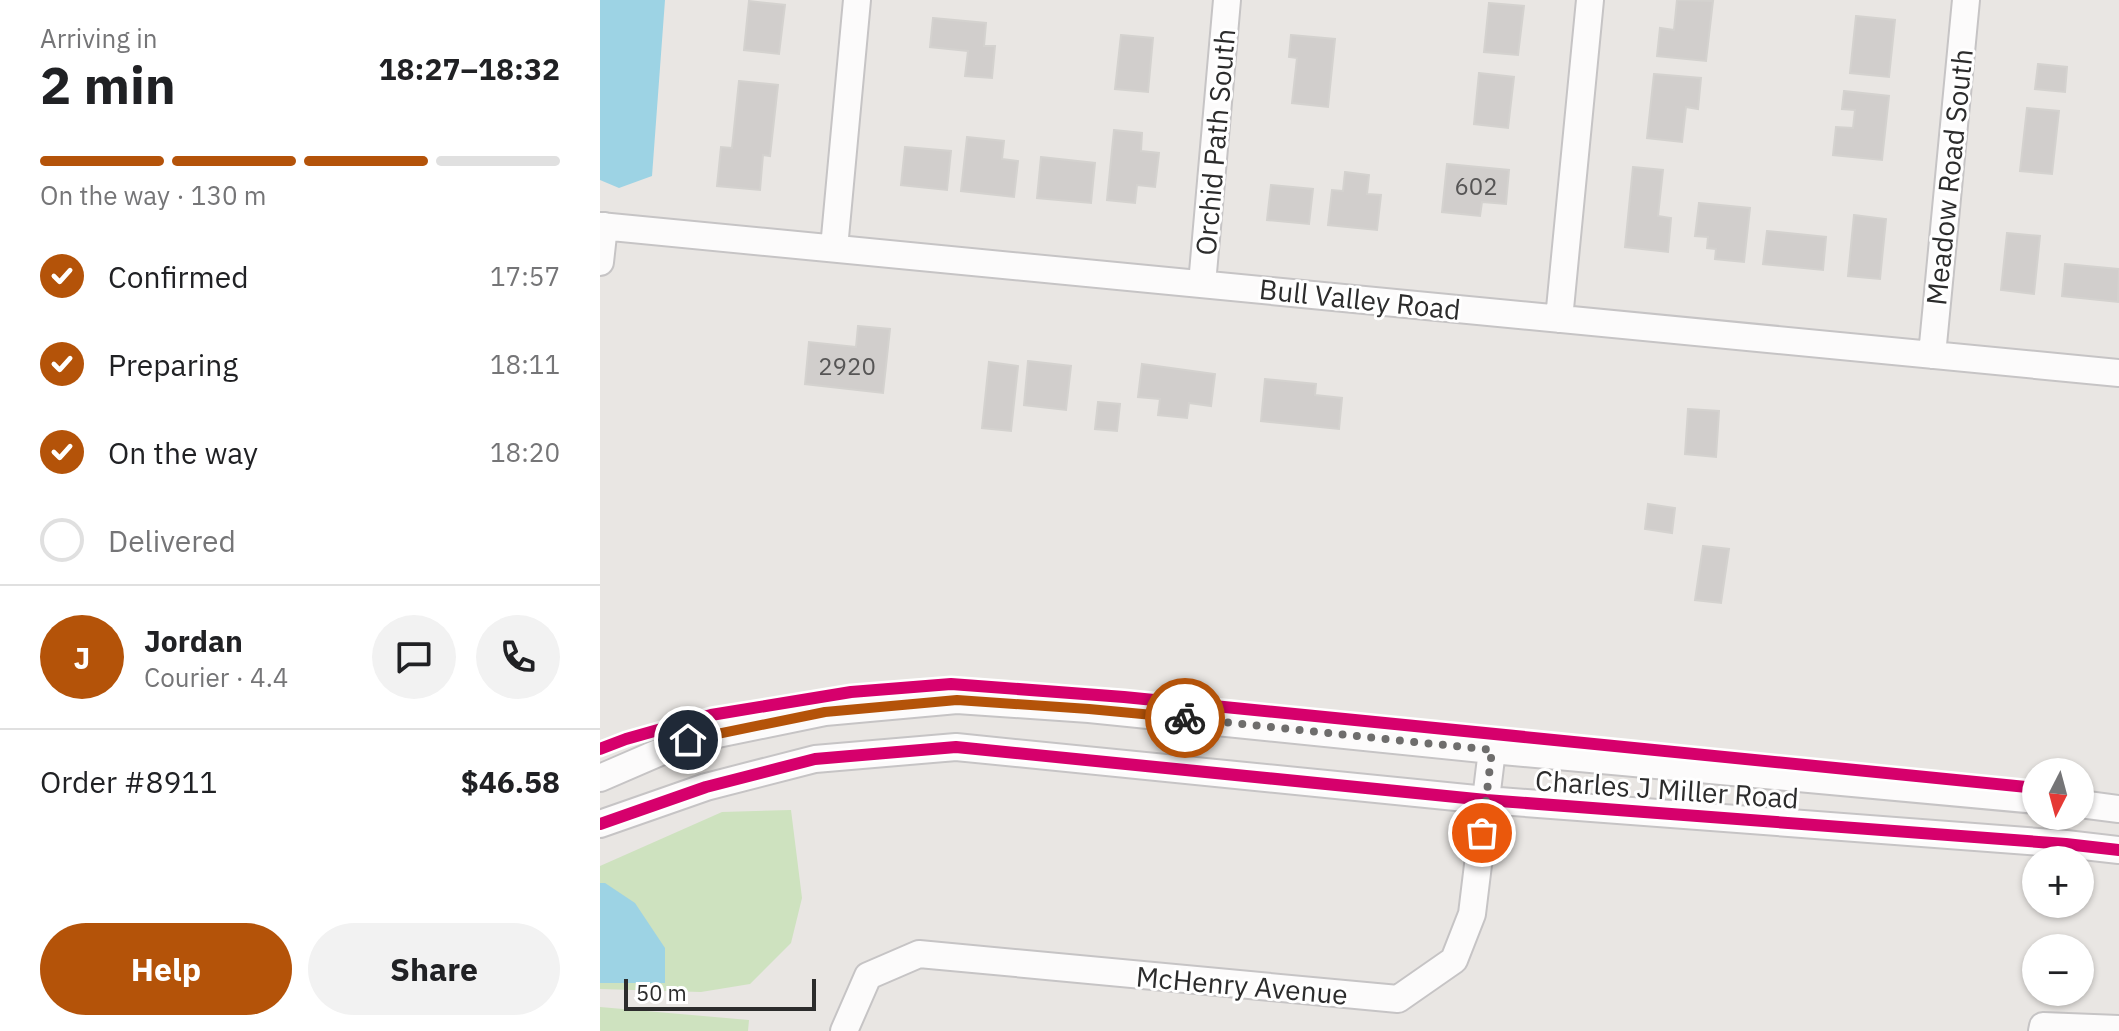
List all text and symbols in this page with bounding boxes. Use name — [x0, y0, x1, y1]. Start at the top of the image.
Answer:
text: Arriving in — [40, 21, 157, 55]
street label: Orchid Path South — [1187, 27, 1243, 257]
street label: Meadow Road South — [1917, 47, 1981, 307]
text: 18:27–18:32 — [379, 49, 560, 88]
text: 2 min — [40, 51, 176, 118]
house number: 602 — [1454, 170, 1498, 202]
text: On the way · 130 m — [40, 178, 266, 212]
icon: check — [40, 254, 84, 298]
text: Confirmed — [108, 257, 249, 296]
text: 17:57 — [490, 259, 560, 293]
street label: Bull Valley Road — [1257, 270, 1463, 328]
icon: check — [40, 342, 84, 386]
text: Preparing — [108, 345, 238, 384]
text: 18:11 — [490, 347, 560, 381]
house number: 2920 — [818, 350, 876, 382]
icon: check — [40, 430, 84, 474]
text: On the way — [108, 433, 258, 472]
text: 18:20 — [490, 435, 560, 469]
text: Delivered — [108, 521, 236, 560]
button: chat — [372, 615, 456, 699]
button: phone — [476, 615, 560, 699]
text: Jordan — [144, 621, 243, 660]
text: J — [74, 638, 90, 677]
text: Courier · 4.4 — [144, 660, 288, 694]
courier — [1145, 678, 1225, 758]
icon: bike — [1163, 696, 1207, 740]
pin — [654, 706, 722, 774]
icon: home — [666, 718, 710, 762]
north arrow — [2022, 758, 2094, 830]
map controls — [2022, 758, 2094, 1006]
street label: Charles J Miller Road — [1534, 761, 1800, 817]
text: Order #8911 — [40, 762, 217, 801]
text: $46.58 — [461, 762, 560, 801]
pin — [1448, 799, 1516, 867]
icon: bag — [1460, 811, 1504, 855]
button: + — [2022, 846, 2094, 918]
button: Help — [40, 923, 292, 1015]
button: Share — [308, 923, 560, 1015]
button: − — [2022, 934, 2094, 1006]
street label: McHenry Avenue — [1135, 957, 1349, 1013]
scale bar — [624, 975, 816, 1011]
text: 50 m — [636, 978, 687, 1007]

